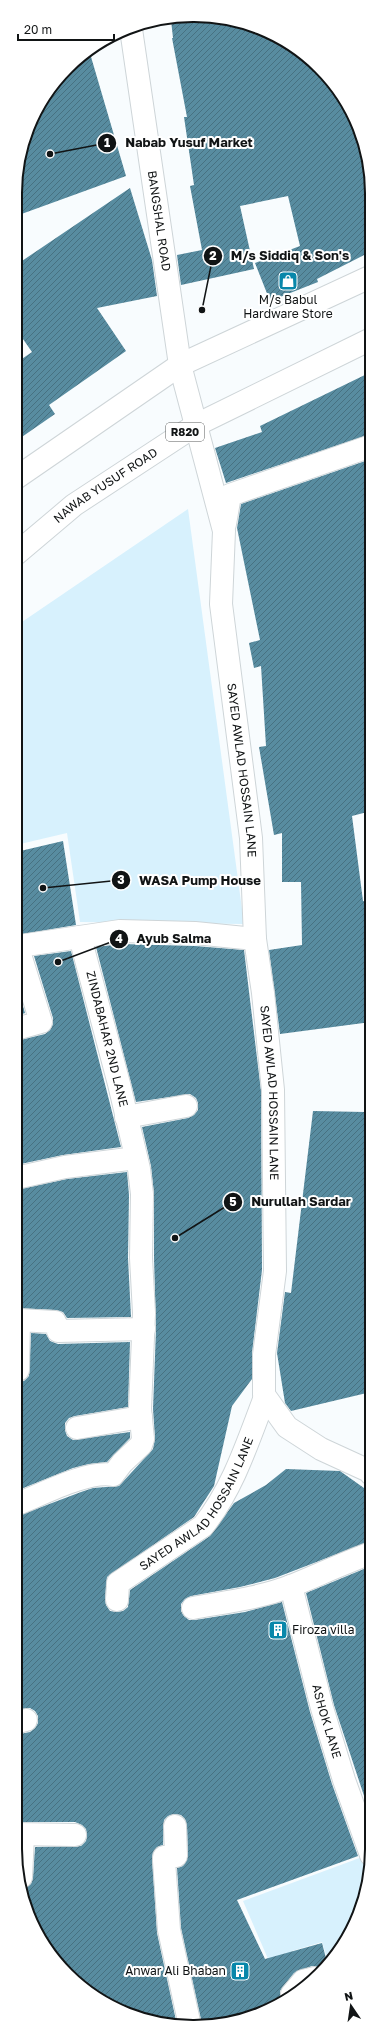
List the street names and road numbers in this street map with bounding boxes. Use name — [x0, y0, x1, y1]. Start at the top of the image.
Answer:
street label: BANGSHAL ROAD — [145, 170, 174, 272]
road number: R820 — [166, 423, 204, 441]
street label: NAWAB YUSUF ROAD — [50, 444, 160, 526]
street label: SAYED AWLAD HOSSAIN LANE — [224, 682, 260, 858]
street label: ZINDABAHAR 2ND LANE — [83, 969, 132, 1108]
street label: SAYED AWLAD HOSSAIN LANE — [257, 1005, 282, 1180]
street label: SAYED AWLAD HOSSAIN LANE — [136, 1435, 256, 1574]
street label: ASHOK LANE — [309, 1683, 345, 1760]

